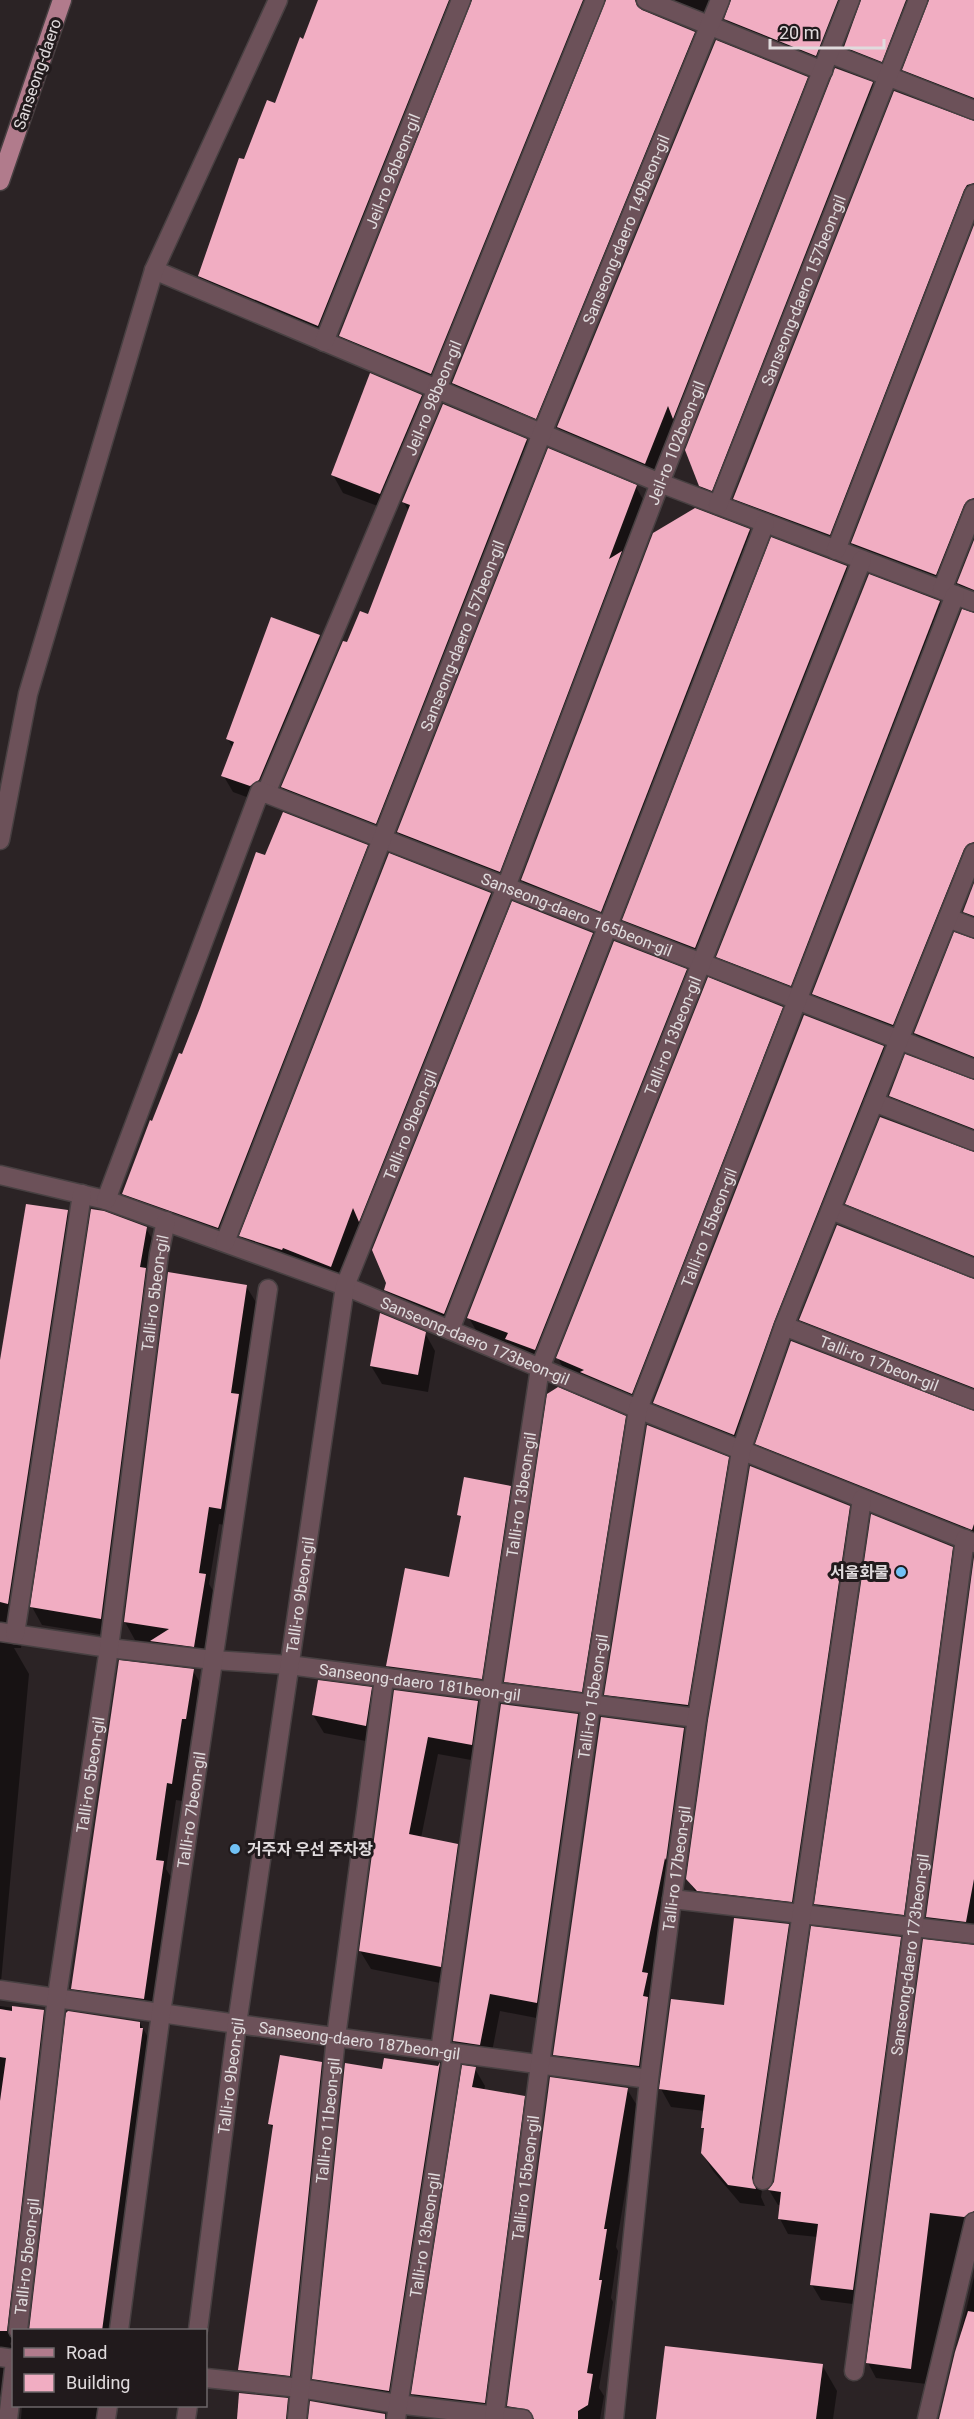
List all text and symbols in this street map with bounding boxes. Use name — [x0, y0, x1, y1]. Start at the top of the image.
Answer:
scale bar — [770, 12, 884, 50]
street label: Sanseong-daero — [10, 16, 65, 132]
text: 20 m — [779, 22, 819, 43]
street label: Jeil-ro 96beon-gil — [361, 111, 424, 232]
street label: Sanseong-daero 149beon-gil — [579, 132, 674, 327]
street label: Sanseong-daero 157beon-gil — [757, 192, 850, 388]
street label: Jeil-ro 98beon-gil — [401, 338, 466, 458]
street label: Jeil-ro 102beon-gil — [644, 378, 709, 508]
street label: Sanseong-daero 157beon-gil — [416, 538, 509, 734]
street label: Sanseong-daero 165beon-gil — [478, 869, 675, 961]
street label: Talli-ro 13beon-gil — [641, 974, 705, 1098]
street label: Talli-ro 9beon-gil — [380, 1067, 441, 1183]
street label: Talli-ro 15beon-gil — [677, 1165, 741, 1290]
street label: Talli-ro 5beon-gil — [138, 1233, 173, 1352]
street label: Sanseong-daero 173beon-gil — [377, 1293, 572, 1389]
street label: Talli-ro 17beon-gil — [817, 1332, 941, 1395]
street label: Talli-ro 13beon-gil — [502, 1431, 540, 1559]
street label: Talli-ro 9beon-gil — [282, 1536, 318, 1655]
place label: 서울화물 — [830, 1563, 889, 1582]
marker: 서울화물 — [894, 1565, 908, 1579]
street label: Talli-ro 15beon-gil — [574, 1633, 612, 1761]
street label: Sanseong-daero 181beon-gil — [318, 1660, 522, 1705]
street label: Talli-ro 5beon-gil — [72, 1715, 109, 1834]
street label: Talli-ro 7beon-gil — [174, 1751, 209, 1870]
street label: Talli-ro 17beon-gil — [659, 1805, 695, 1932]
place label: 거주자 우선 주차장 — [247, 1840, 373, 1859]
marker: 거주자 우선 주차장 — [228, 1842, 242, 1856]
street label: Sanseong-daero 173beon-gil — [887, 1853, 933, 2057]
street label: Talli-ro 9beon-gil — [214, 2017, 248, 2136]
street label: Sanseong-daero 187beon-gil — [257, 2018, 461, 2064]
street label: Talli-ro 11beon-gil — [312, 2057, 344, 2184]
street label: Talli-ro 15beon-gil — [508, 2114, 543, 2242]
street label: Talli-ro 13beon-gil — [406, 2171, 444, 2299]
street label: Talli-ro 5beon-gil — [11, 2197, 43, 2316]
legend — [12, 2329, 207, 2407]
text: Road — [66, 2342, 107, 2363]
text: Building — [66, 2372, 130, 2393]

